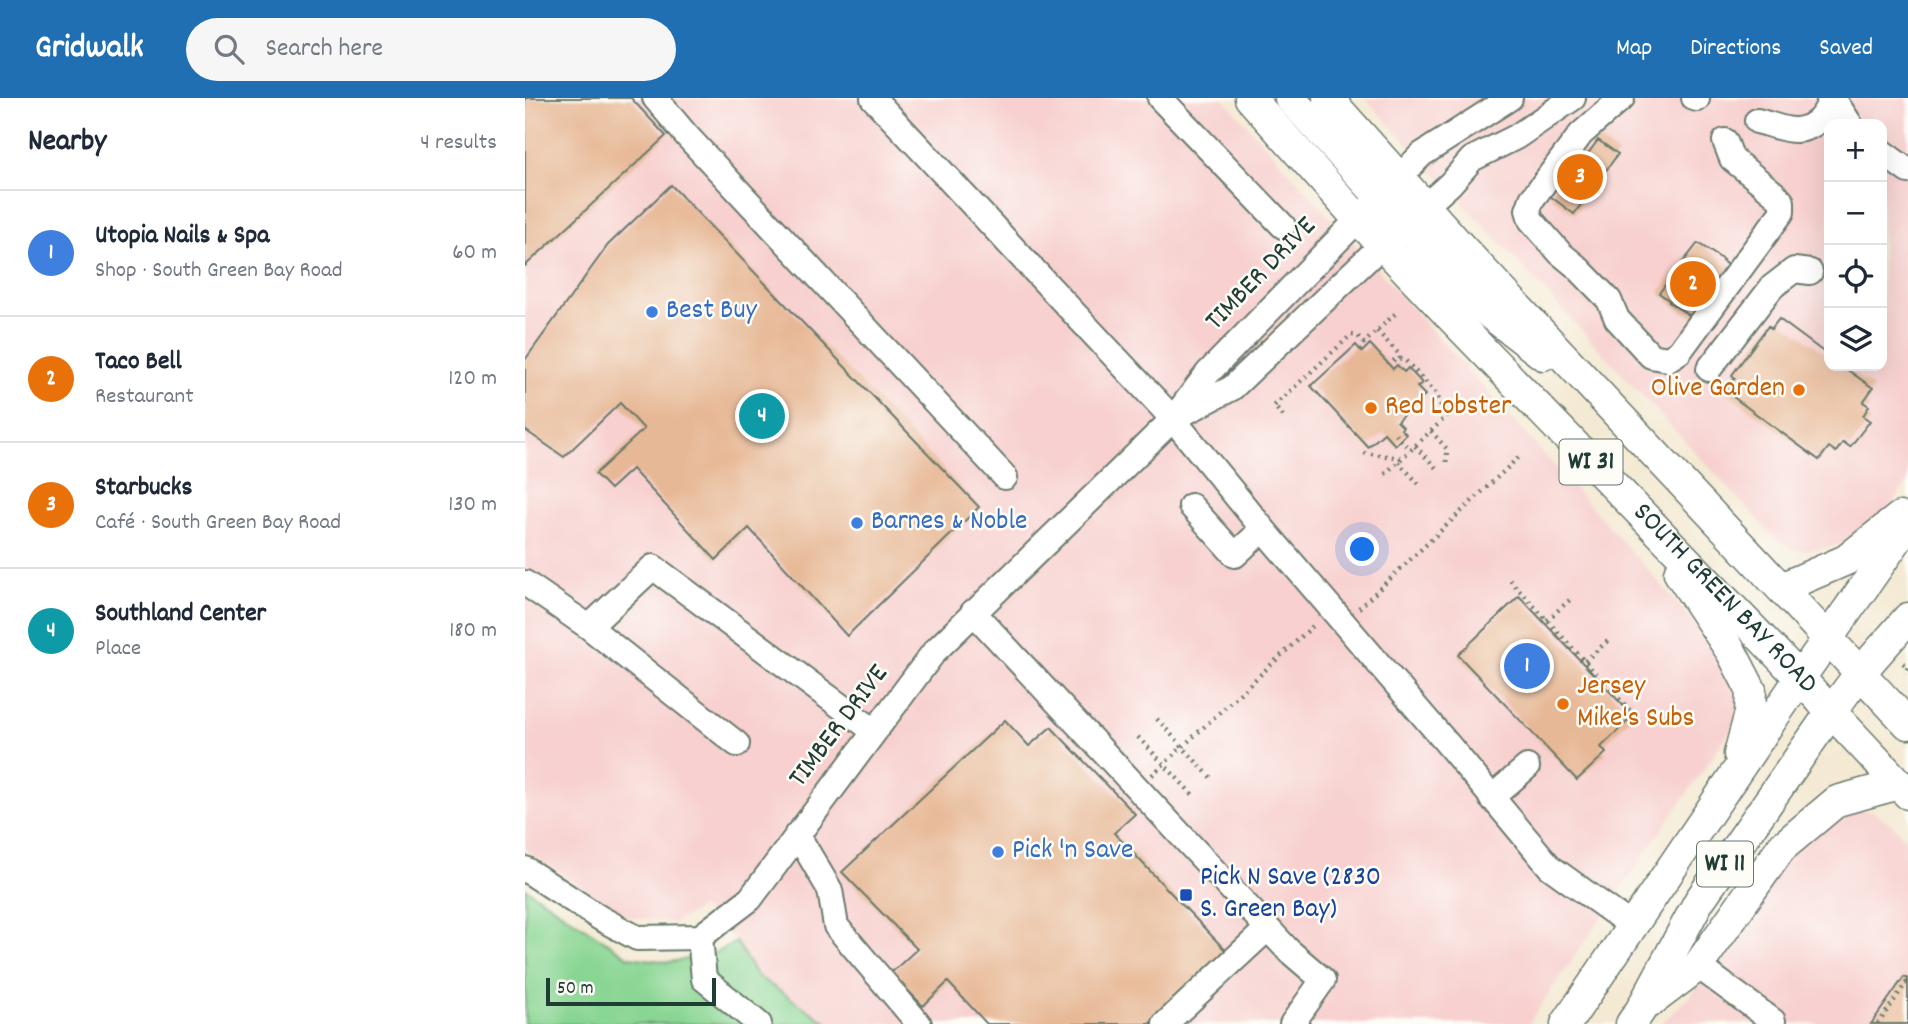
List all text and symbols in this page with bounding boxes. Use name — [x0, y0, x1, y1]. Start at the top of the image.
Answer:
search box — [186, 18, 676, 81]
text: Gridwalk — [35, 26, 144, 73]
icon: search — [210, 30, 248, 68]
text: Search here — [266, 31, 383, 68]
text: Map — [1616, 32, 1652, 66]
text: Directions — [1690, 32, 1781, 66]
text: Saved — [1819, 32, 1873, 66]
map controls — [1824, 119, 1887, 371]
button: + — [1824, 119, 1887, 182]
text: Nearby — [28, 122, 106, 165]
text: 4 results — [420, 127, 497, 160]
pin: 3 — [1557, 151, 1603, 203]
button: − — [1824, 182, 1887, 245]
street label: TIMBER DRIVE — [1197, 209, 1327, 341]
text: Utopia Nails & Spa — [95, 218, 270, 255]
text: 1 — [48, 237, 54, 270]
text: 60 m — [452, 237, 497, 270]
button: locate — [1824, 245, 1887, 308]
text: Shop · South Green Bay Road — [95, 255, 342, 288]
pin: 2 — [1670, 258, 1716, 310]
place label: Best Buy — [666, 292, 757, 332]
marker: Best Buy — [644, 304, 660, 320]
button: layers — [1824, 308, 1887, 371]
text: Taco Bell — [95, 344, 182, 381]
text: 2 — [46, 363, 56, 396]
text: 120 m — [448, 363, 497, 396]
place label: Olive Garden — [1651, 370, 1785, 410]
text: Restaurant — [95, 381, 194, 414]
marker: Olive Garden — [1791, 382, 1807, 398]
place label: Red Lobster — [1385, 388, 1512, 428]
pin: 4 — [739, 390, 785, 442]
marker: Red Lobster — [1363, 400, 1379, 416]
road number: WI 31 — [1559, 440, 1623, 484]
text: Starbucks — [95, 470, 192, 507]
text: 3 — [46, 489, 56, 522]
text: 130 m — [448, 489, 497, 522]
street label: SOUTH GREEN BAY ROAD — [1622, 495, 1826, 704]
place label: Barnes & Noble — [871, 503, 1027, 543]
text: Café · South Green Bay Road — [95, 507, 341, 540]
marker: Barnes & Noble — [849, 515, 865, 531]
your location — [1345, 532, 1379, 566]
text: Southland Center — [95, 596, 266, 633]
text: 4 — [46, 615, 56, 648]
text: 180 m — [449, 615, 497, 648]
text: Place — [95, 633, 141, 666]
pin: 1 — [1504, 640, 1550, 692]
street label: TIMBER DRIVE — [780, 657, 900, 797]
place label: Jersey Mike's Subs — [1577, 668, 1694, 740]
marker: Jersey Mike's Subs — [1555, 696, 1571, 712]
place label: Pick 'n Save — [1012, 832, 1133, 872]
road number: WI 11 — [1697, 842, 1753, 886]
marker: Pick 'n Save — [990, 844, 1006, 860]
place label: Pick N Save (2830 S. Green Bay) — [1200, 859, 1381, 931]
marker: Pick N Save (2830 S. Green Bay) — [1178, 887, 1194, 903]
scale bar — [546, 975, 716, 1007]
text: 50 m — [557, 976, 594, 1003]

